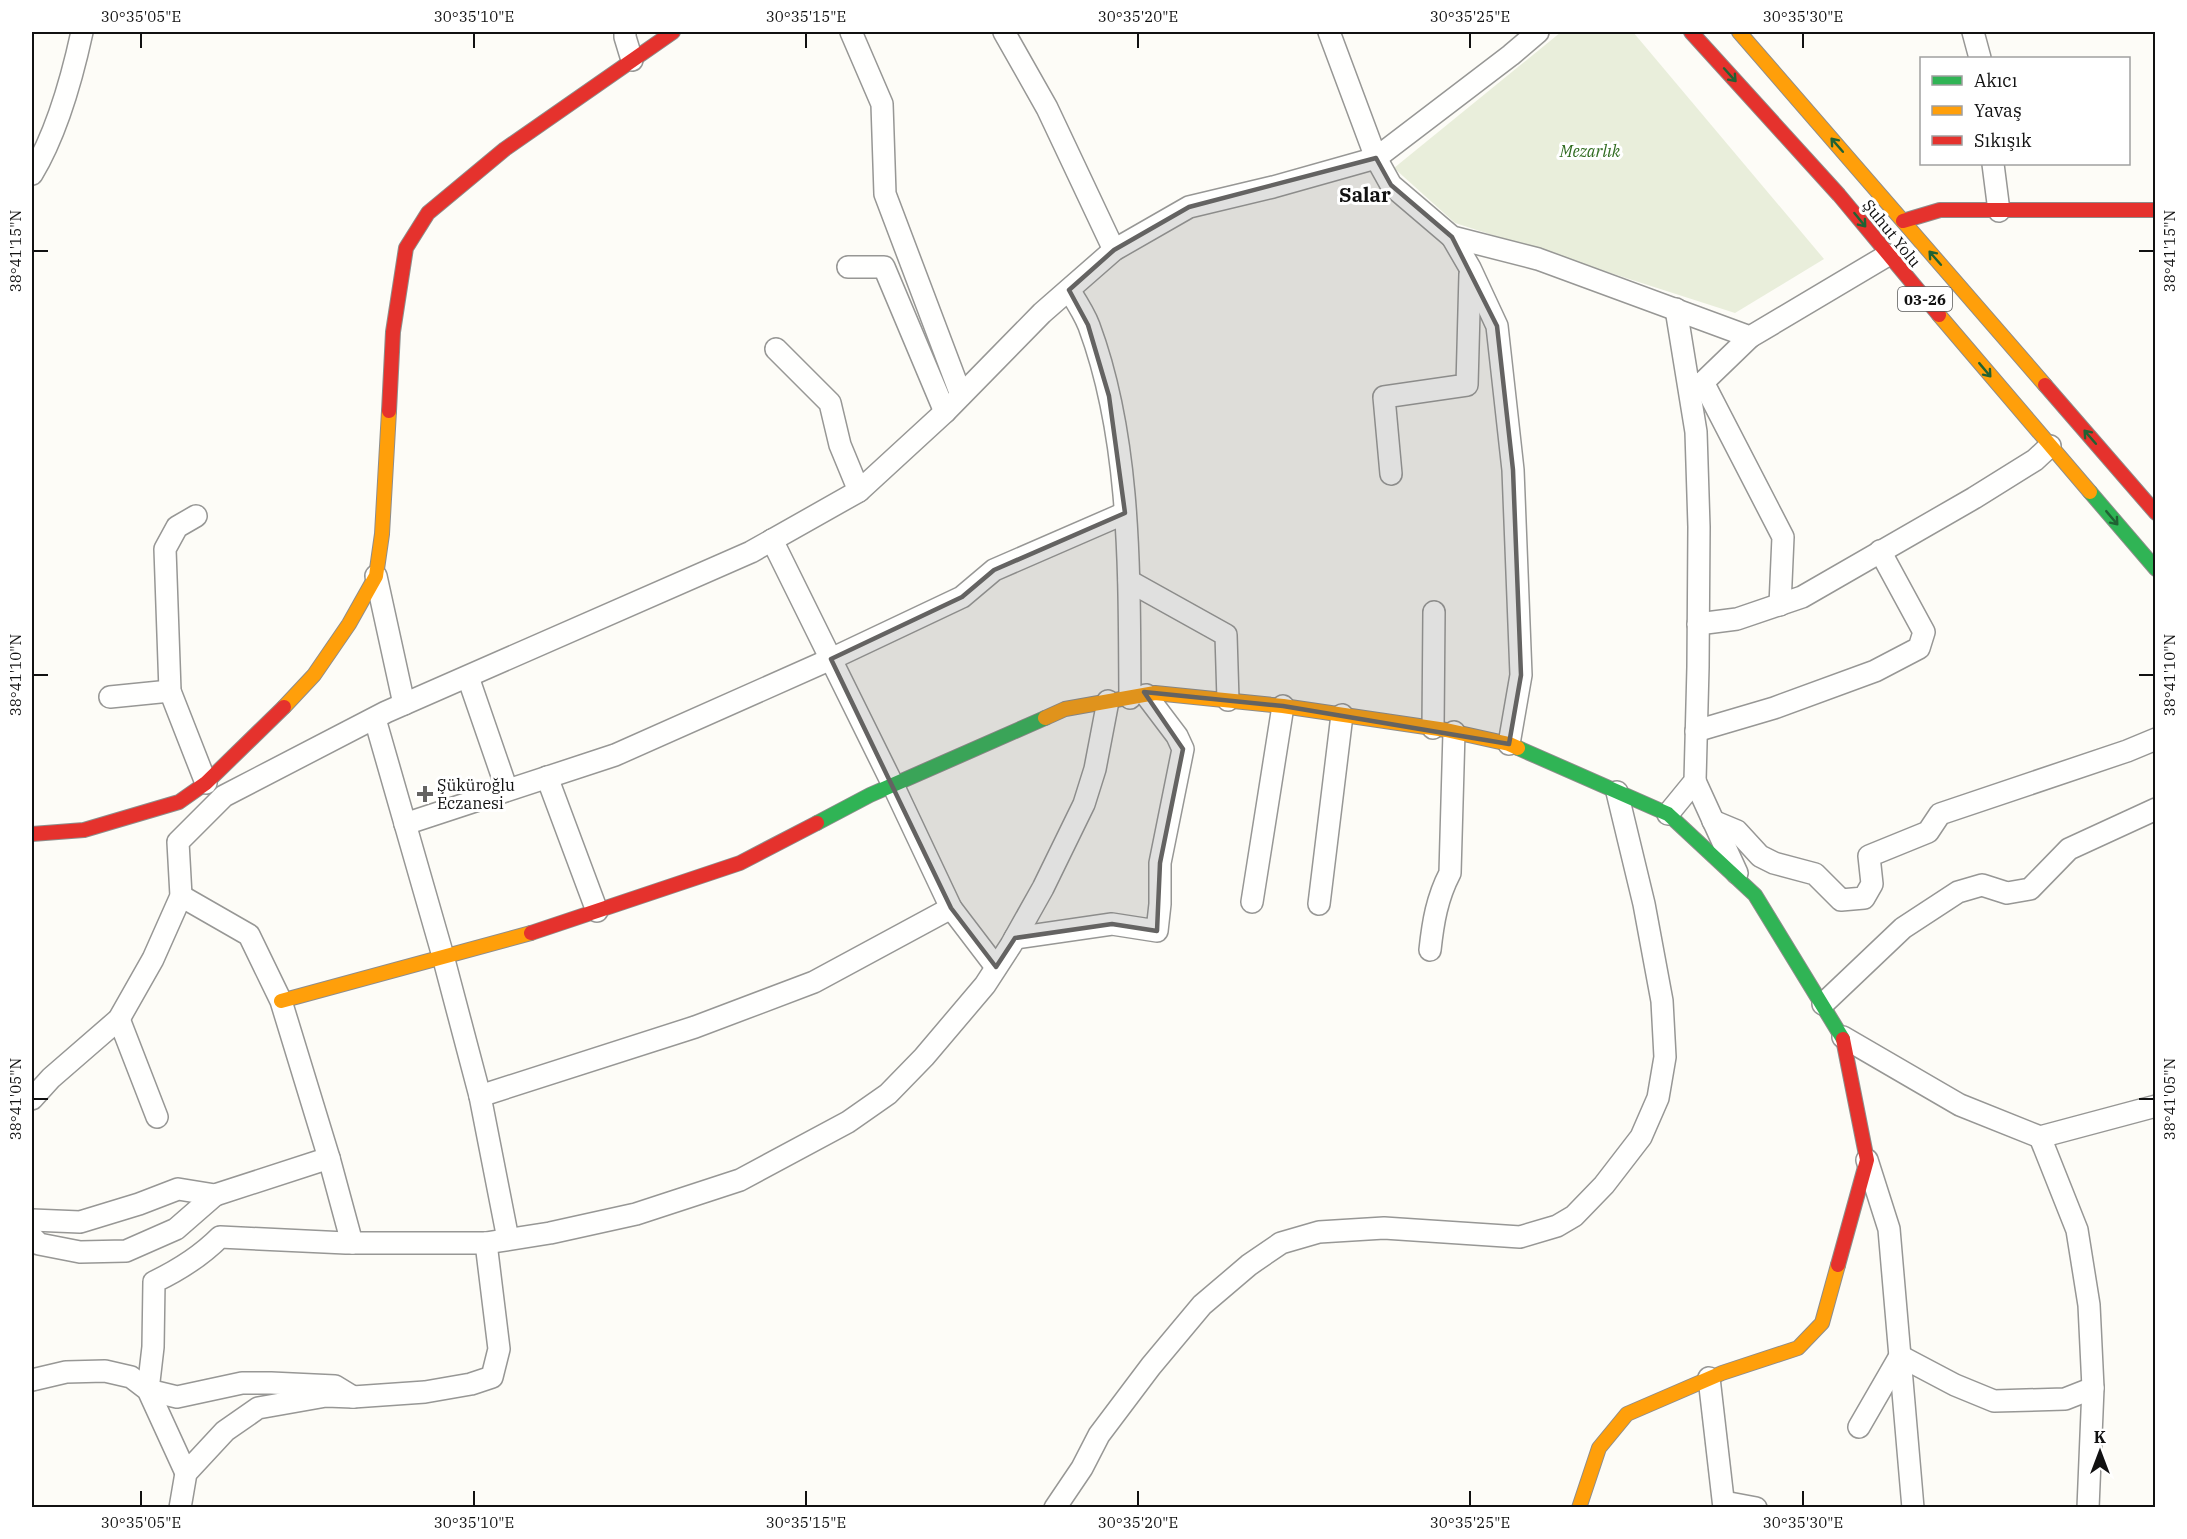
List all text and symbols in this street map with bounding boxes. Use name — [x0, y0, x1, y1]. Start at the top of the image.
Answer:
text: 30°35'05"E — [101, 7, 181, 26]
text: 30°35'10"E — [434, 7, 514, 26]
text: 30°35'15"E — [766, 7, 846, 26]
text: 30°35'20"E — [1098, 7, 1178, 26]
text: 30°35'25"E — [1430, 7, 1510, 26]
text: 30°35'30"E — [1763, 7, 1843, 26]
legend — [1920, 57, 2130, 165]
one-way arrow — [1723, 67, 1737, 82]
text: Akıcı — [1974, 69, 2018, 92]
text: Yavaş — [1974, 99, 2022, 122]
text: Sıkışık — [1974, 129, 2032, 152]
one-way arrow — [1831, 137, 1844, 153]
park label: Mezarlık — [1559, 141, 1621, 161]
district label: Salar — [1339, 181, 1391, 208]
street label: Şuhut Yolu — [1859, 195, 1925, 271]
text: 38°41'15"N — [6, 210, 25, 292]
text: 38°41'15"N — [2160, 210, 2179, 292]
one-way arrow — [1853, 212, 1866, 228]
one-way arrow — [1928, 251, 1942, 266]
road number: 03-26 — [1898, 287, 1952, 311]
one-way arrow — [1978, 362, 1992, 377]
one-way arrow — [2083, 430, 2097, 445]
one-way arrow — [2105, 510, 2118, 526]
text: 38°41'10"N — [6, 634, 25, 716]
text: 38°41'10"N — [2160, 634, 2179, 716]
place label: Şüküroğlu Eczanesi — [437, 775, 515, 813]
marker: Şüküroğlu Eczanesi — [418, 787, 432, 801]
text: 38°41'05"N — [6, 1058, 25, 1140]
text: 38°41'05"N — [2160, 1058, 2179, 1140]
north arrow — [2070, 1422, 2130, 1482]
text: K — [2094, 1427, 2107, 1447]
text: 30°35'05"E — [101, 1513, 181, 1532]
text: 30°35'10"E — [434, 1513, 514, 1532]
text: 30°35'15"E — [766, 1513, 846, 1532]
text: 30°35'20"E — [1098, 1513, 1178, 1532]
text: 30°35'25"E — [1430, 1513, 1510, 1532]
text: 30°35'30"E — [1763, 1513, 1843, 1532]

